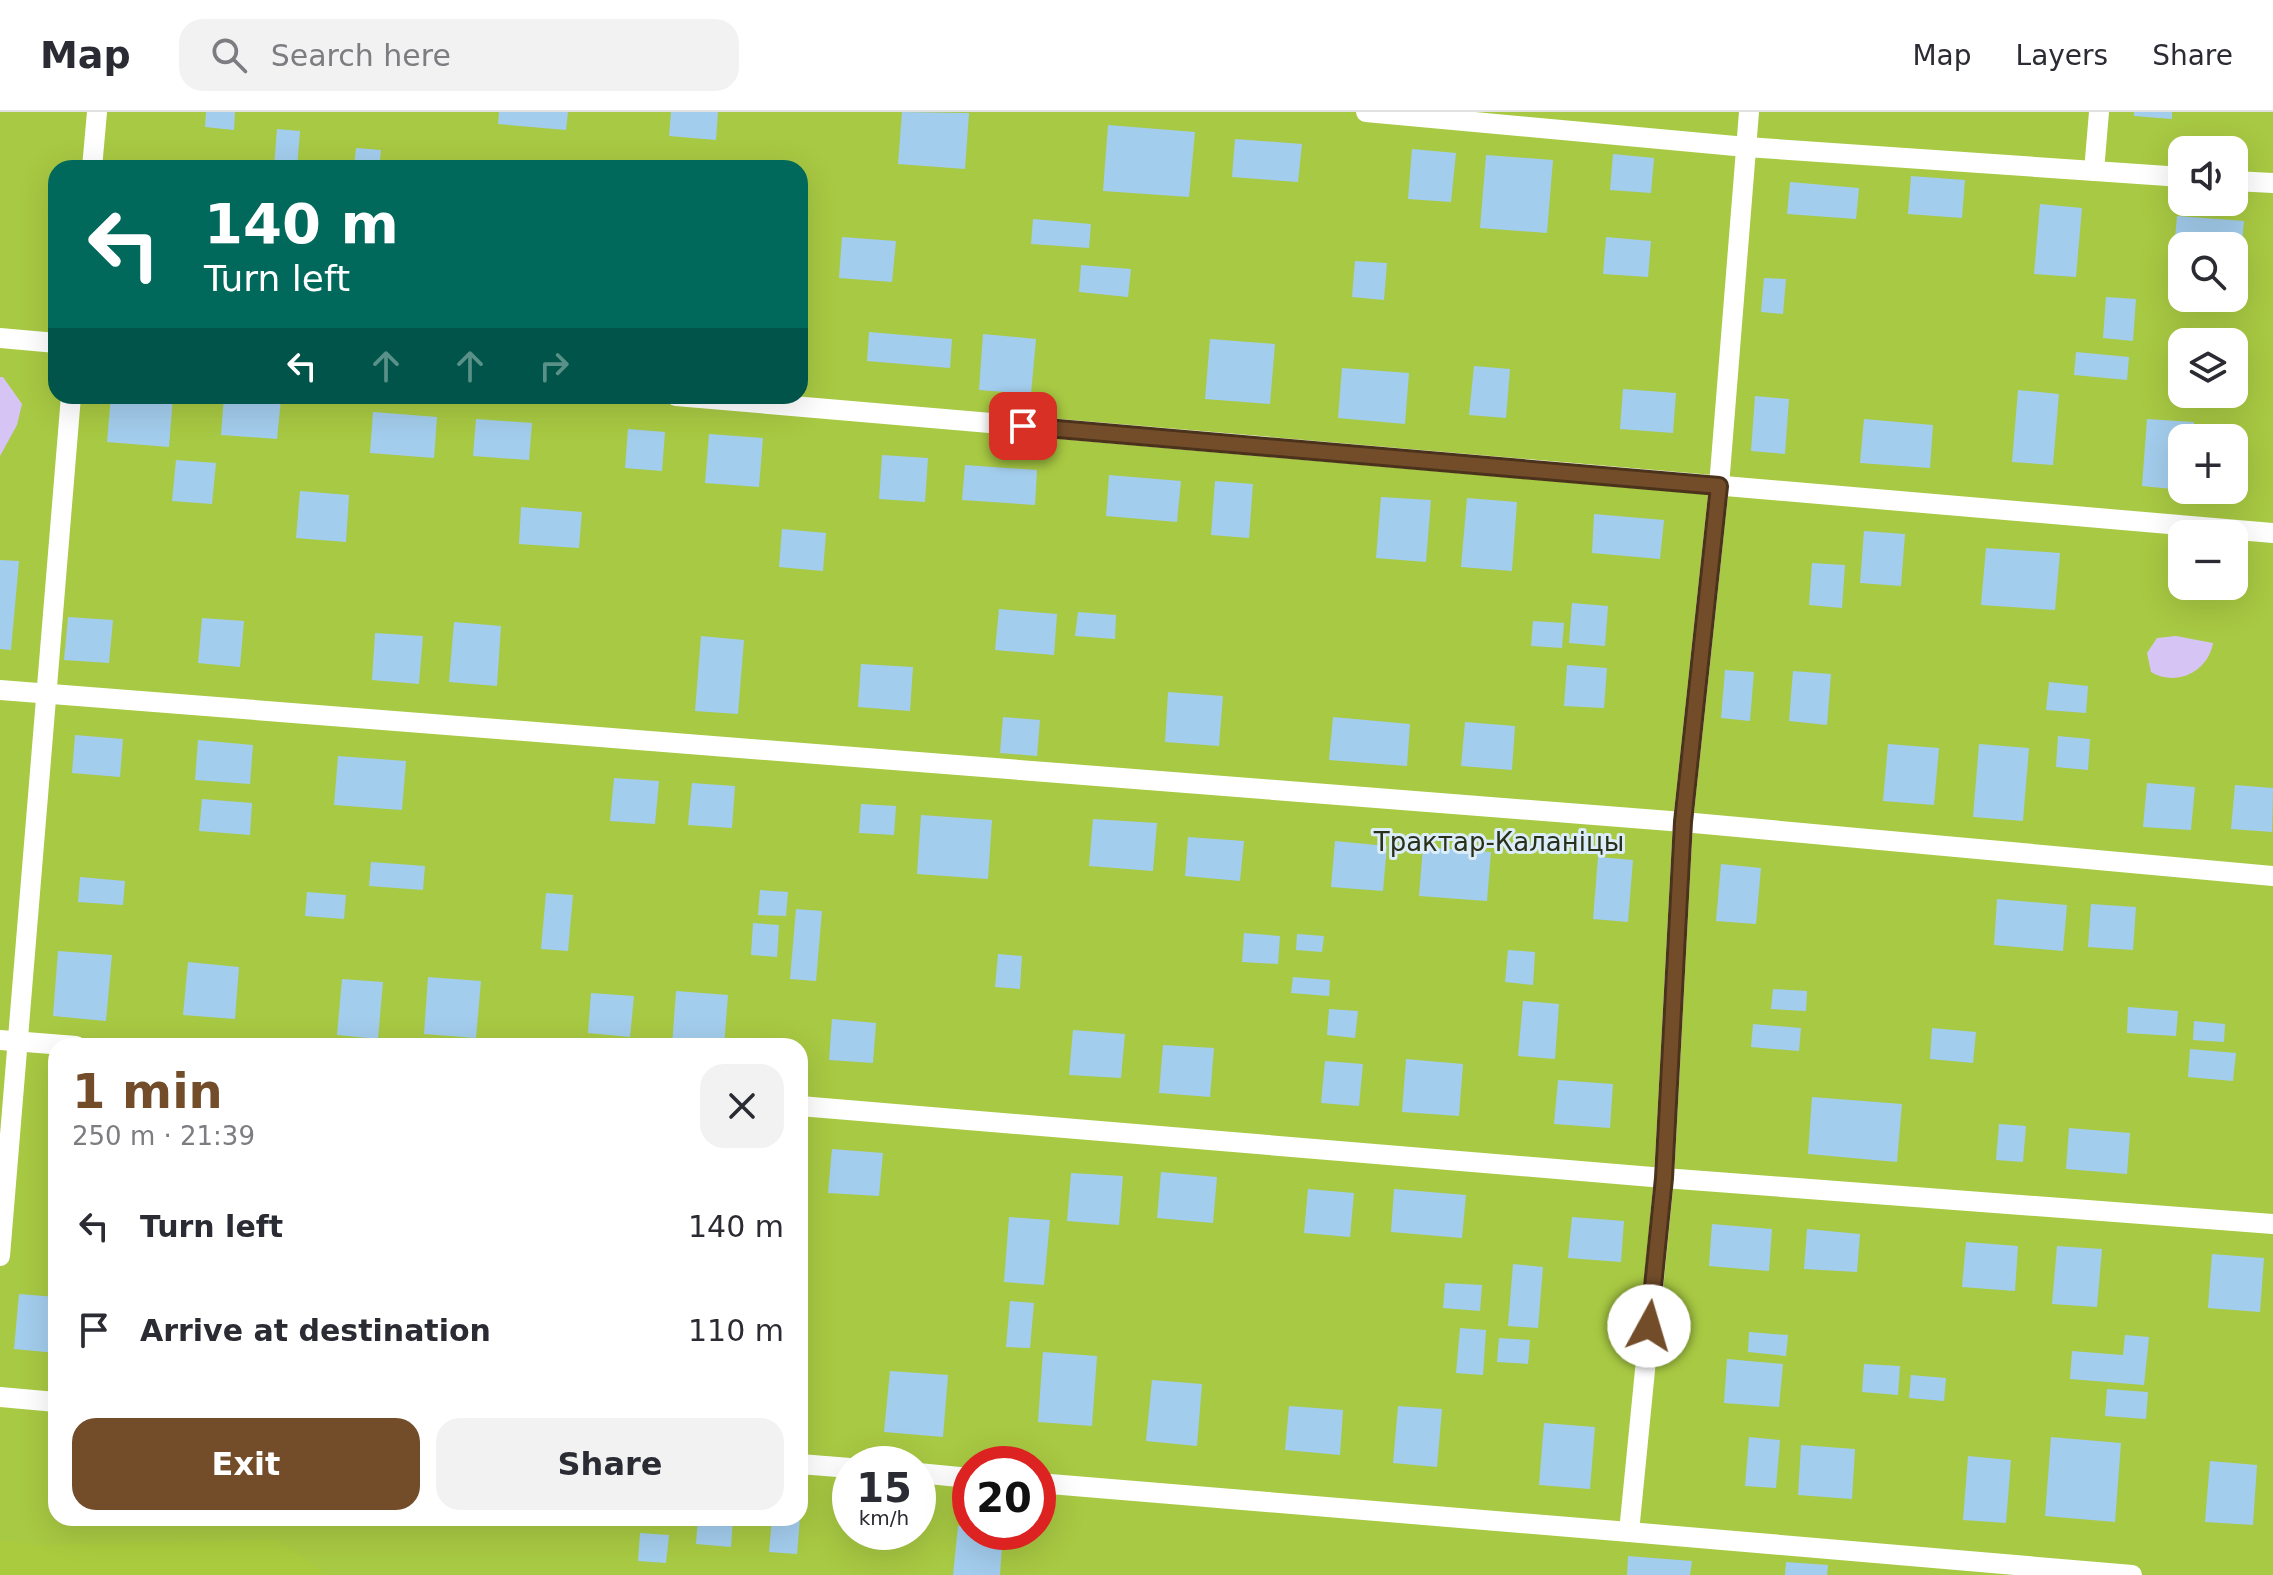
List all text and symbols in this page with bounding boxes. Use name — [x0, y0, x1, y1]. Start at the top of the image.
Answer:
search box — [179, 19, 739, 91]
text: Map — [40, 33, 131, 77]
icon: search — [207, 33, 251, 77]
text: Search here — [271, 38, 451, 73]
text: Map — [1912, 39, 1972, 72]
text: Layers — [2016, 39, 2108, 72]
text: Share — [2152, 39, 2233, 72]
map controls — [2168, 136, 2248, 600]
button: sound — [2168, 136, 2248, 216]
text: 140 m — [204, 191, 399, 256]
icon: left — [72, 192, 176, 296]
button: search — [2168, 232, 2248, 312]
text: Turn left — [204, 258, 350, 299]
button: layers — [2168, 328, 2248, 408]
icon: left — [280, 344, 324, 388]
icon: ahead — [364, 344, 408, 388]
icon: ahead — [448, 344, 492, 388]
icon: right — [532, 344, 576, 388]
pin — [989, 392, 1057, 460]
icon: arrive — [1001, 404, 1045, 448]
button: + — [2168, 424, 2248, 504]
button: − — [2168, 520, 2248, 600]
park label: Трактар-Каланіцы — [1373, 827, 1624, 857]
text: 1 min — [72, 1063, 223, 1119]
button: close — [700, 1064, 784, 1148]
text: 250 m · 21:39 — [72, 1121, 255, 1151]
icon: left — [72, 1204, 116, 1248]
text: Turn left — [140, 1209, 283, 1244]
text: 140 m — [688, 1209, 784, 1244]
position arrow — [1607, 1284, 1691, 1368]
icon: arrive — [72, 1308, 116, 1352]
text: Arrive at destination — [140, 1313, 491, 1348]
text: 110 m — [688, 1313, 784, 1348]
button: Exit — [72, 1418, 420, 1510]
button: Share — [436, 1418, 784, 1510]
speed limit sign: 20 — [952, 1446, 1056, 1550]
text: 15 — [856, 1465, 912, 1511]
text: km/h — [859, 1506, 909, 1530]

